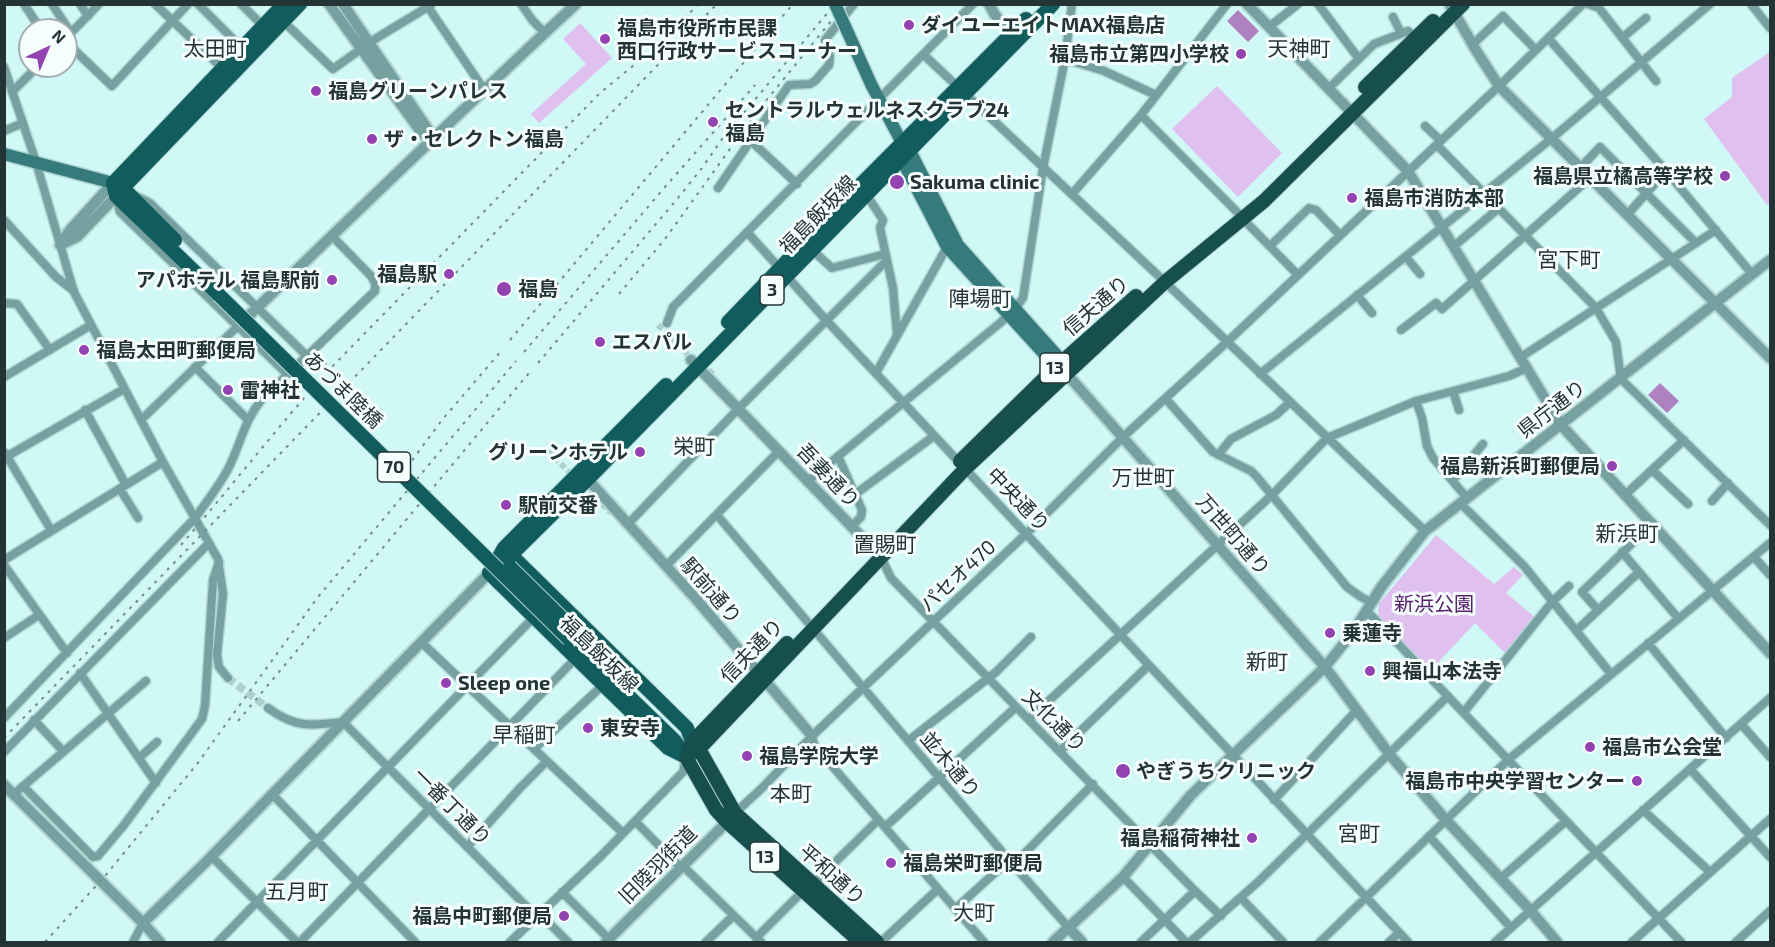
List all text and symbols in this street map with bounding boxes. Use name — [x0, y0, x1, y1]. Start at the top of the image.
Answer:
place label: ダイユーエイトMAX福島店 — [921, 13, 1165, 37]
place label: 福島市役所市民課 西口行政サービスコーナー — [617, 16, 857, 63]
north arrow — [18, 18, 78, 78]
marker: ダイユーエイトMAX福島店 — [902, 18, 916, 32]
text: N — [49, 25, 70, 47]
marker: 福島市役所市民課 西口行政サービスコーナー — [598, 32, 612, 46]
district label: 太田町 — [184, 36, 246, 62]
district label: 天神町 — [1268, 36, 1330, 62]
place label: 福島市立第四小学校 — [1049, 42, 1229, 66]
marker: 福島市立第四小学校 — [1234, 47, 1248, 61]
place label: 福島グリーンパレス — [328, 79, 508, 103]
marker: 福島グリーンパレス — [309, 84, 323, 98]
place label: セントラルウェルネスクラブ24 福島 — [725, 98, 1009, 145]
marker: セントラルウェルネスクラブ24 福島 — [706, 115, 720, 129]
place label: ザ・セレクトン福島 — [384, 127, 564, 151]
marker: ザ・セレクトン福島 — [365, 132, 379, 146]
place label: 福島県立橘高等学校 — [1533, 164, 1713, 188]
marker: 福島県立橘高等学校 — [1718, 169, 1732, 183]
place label: Sakuma clinic — [910, 170, 1039, 194]
street label: 福島飯坂線 — [775, 171, 861, 259]
marker: Sakuma clinic — [888, 173, 906, 191]
place label: 福島市消防本部 — [1364, 186, 1504, 210]
marker: 福島市消防本部 — [1345, 191, 1359, 205]
district label: 宮下町 — [1538, 247, 1600, 273]
place label: 福島駅 — [377, 262, 437, 286]
marker: 福島駅 — [442, 267, 456, 281]
place label: アパホテル 福島駅前 — [136, 268, 320, 292]
street label: 信夫通り — [1058, 271, 1134, 341]
marker: アパホテル 福島駅前 — [325, 273, 339, 287]
road number: 3 — [760, 275, 784, 305]
place label: 福島 — [518, 277, 558, 301]
marker: 福島 — [495, 280, 513, 298]
district label: 陣場町 — [949, 286, 1011, 312]
place label: エスパル — [612, 330, 692, 354]
marker: エスパル — [593, 335, 607, 349]
place label: 福島太田町郵便局 — [96, 338, 256, 362]
marker: 福島太田町郵便局 — [77, 343, 91, 357]
street label: あづま陸橋 — [299, 347, 387, 433]
road number: 13 — [1040, 353, 1070, 383]
street label: 県庁通り — [1513, 375, 1591, 443]
place label: 雷神社 — [240, 378, 300, 402]
marker: 雷神社 — [221, 383, 235, 397]
district label: 栄町 — [673, 434, 715, 460]
street label: 吾妻通り — [792, 439, 864, 513]
place label: グリーンホテル — [488, 440, 628, 464]
marker: グリーンホテル — [633, 445, 647, 459]
road number: 70 — [378, 452, 410, 482]
place label: 福島新浜町郵便局 — [1440, 454, 1600, 478]
marker: 福島新浜町郵便局 — [1605, 459, 1619, 473]
street label: 中央通り — [982, 463, 1054, 537]
district label: 万世町 — [1112, 465, 1174, 491]
street label: 万世町通り — [1191, 489, 1275, 581]
place label: 駅前交番 — [518, 493, 598, 517]
marker: 駅前交番 — [499, 498, 513, 512]
district label: 新浜町 — [1596, 521, 1658, 547]
district label: 置賜町 — [854, 532, 916, 558]
street label: パセオ470 — [915, 535, 1001, 617]
street label: 駅前通り — [676, 553, 746, 629]
park label: 新浜公園 — [1394, 592, 1474, 616]
street label: 福島飯坂線 — [555, 611, 643, 697]
street label: 信夫通り — [716, 614, 788, 688]
place label: 乗蓮寺 — [1342, 621, 1402, 645]
marker: 乗蓮寺 — [1323, 626, 1337, 640]
district label: 新町 — [1246, 649, 1288, 675]
place label: 興福山本法寺 — [1382, 659, 1502, 683]
marker: 興福山本法寺 — [1363, 664, 1377, 678]
place label: Sleep one — [458, 671, 550, 695]
marker: Sleep one — [439, 676, 453, 690]
street label: 文化通り — [1017, 684, 1091, 758]
place label: 東安寺 — [600, 716, 660, 740]
marker: 東安寺 — [581, 721, 595, 735]
district label: 早稲町 — [493, 722, 555, 748]
street label: 並木通り — [915, 727, 985, 803]
place label: 福島市公会堂 — [1602, 735, 1722, 759]
marker: 福島市公会堂 — [1583, 740, 1597, 754]
place label: 福島学院大学 — [759, 744, 879, 768]
marker: 福島学院大学 — [740, 749, 754, 763]
place label: やぎうちクリニック — [1136, 759, 1316, 783]
marker: やぎうちクリニック — [1114, 762, 1132, 780]
street label: 一番丁通り — [408, 763, 496, 851]
place label: 福島市中央学習センター — [1405, 769, 1625, 793]
marker: 福島市中央学習センター — [1630, 774, 1644, 788]
district label: 本町 — [770, 781, 812, 807]
street label: 旧陸羽街道 — [614, 821, 702, 909]
district label: 宮町 — [1338, 821, 1380, 847]
place label: 福島稲荷神社 — [1120, 826, 1240, 850]
marker: 福島稲荷神社 — [1245, 831, 1259, 845]
street label: 平和通り — [794, 839, 870, 911]
road number: 13 — [750, 842, 780, 872]
place label: 福島栄町郵便局 — [903, 851, 1043, 875]
marker: 福島栄町郵便局 — [884, 856, 898, 870]
district label: 五月町 — [266, 879, 328, 905]
district label: 大町 — [953, 900, 995, 926]
place label: 福島中町郵便局 — [412, 904, 552, 928]
marker: 福島中町郵便局 — [557, 909, 571, 923]

